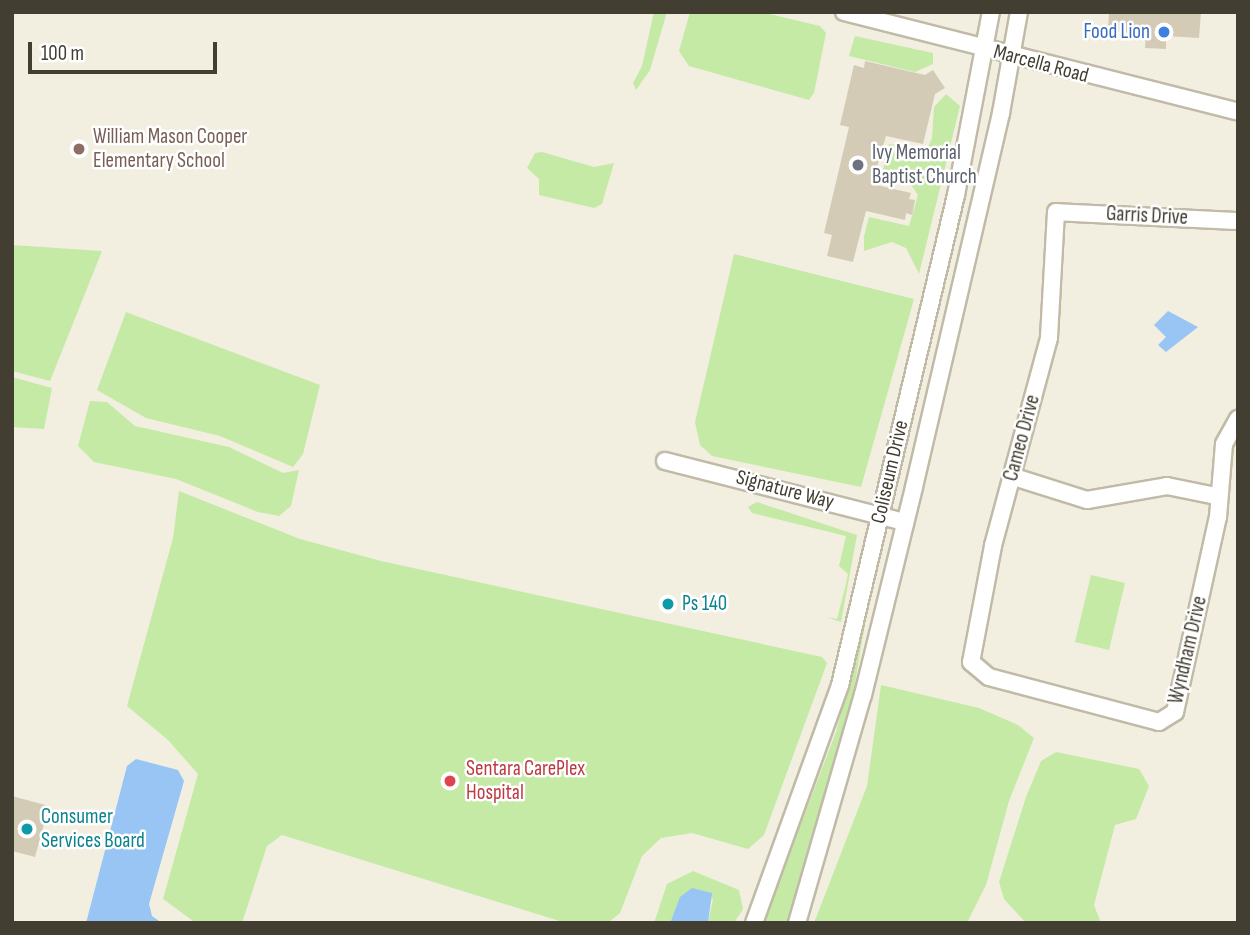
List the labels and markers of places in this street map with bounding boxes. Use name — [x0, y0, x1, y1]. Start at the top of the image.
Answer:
place label: Food Lion — [1083, 19, 1150, 45]
marker: Food Lion — [1156, 24, 1172, 40]
place label: William Mason Cooper Elementary School — [93, 124, 247, 174]
place label: Ivy Memorial Baptist Church — [872, 140, 977, 190]
marker: William Mason Cooper Elementary School — [71, 141, 87, 157]
marker: Ivy Memorial Baptist Church — [850, 157, 866, 173]
place label: Ps 140 — [682, 591, 727, 617]
marker: Ps 140 — [660, 596, 676, 612]
place label: Sentara CarePlex Hospital — [466, 756, 585, 806]
marker: Sentara CarePlex Hospital — [440, 771, 460, 791]
place label: Consumer Services Board — [41, 804, 145, 854]
marker: Consumer Services Board — [19, 821, 35, 837]

